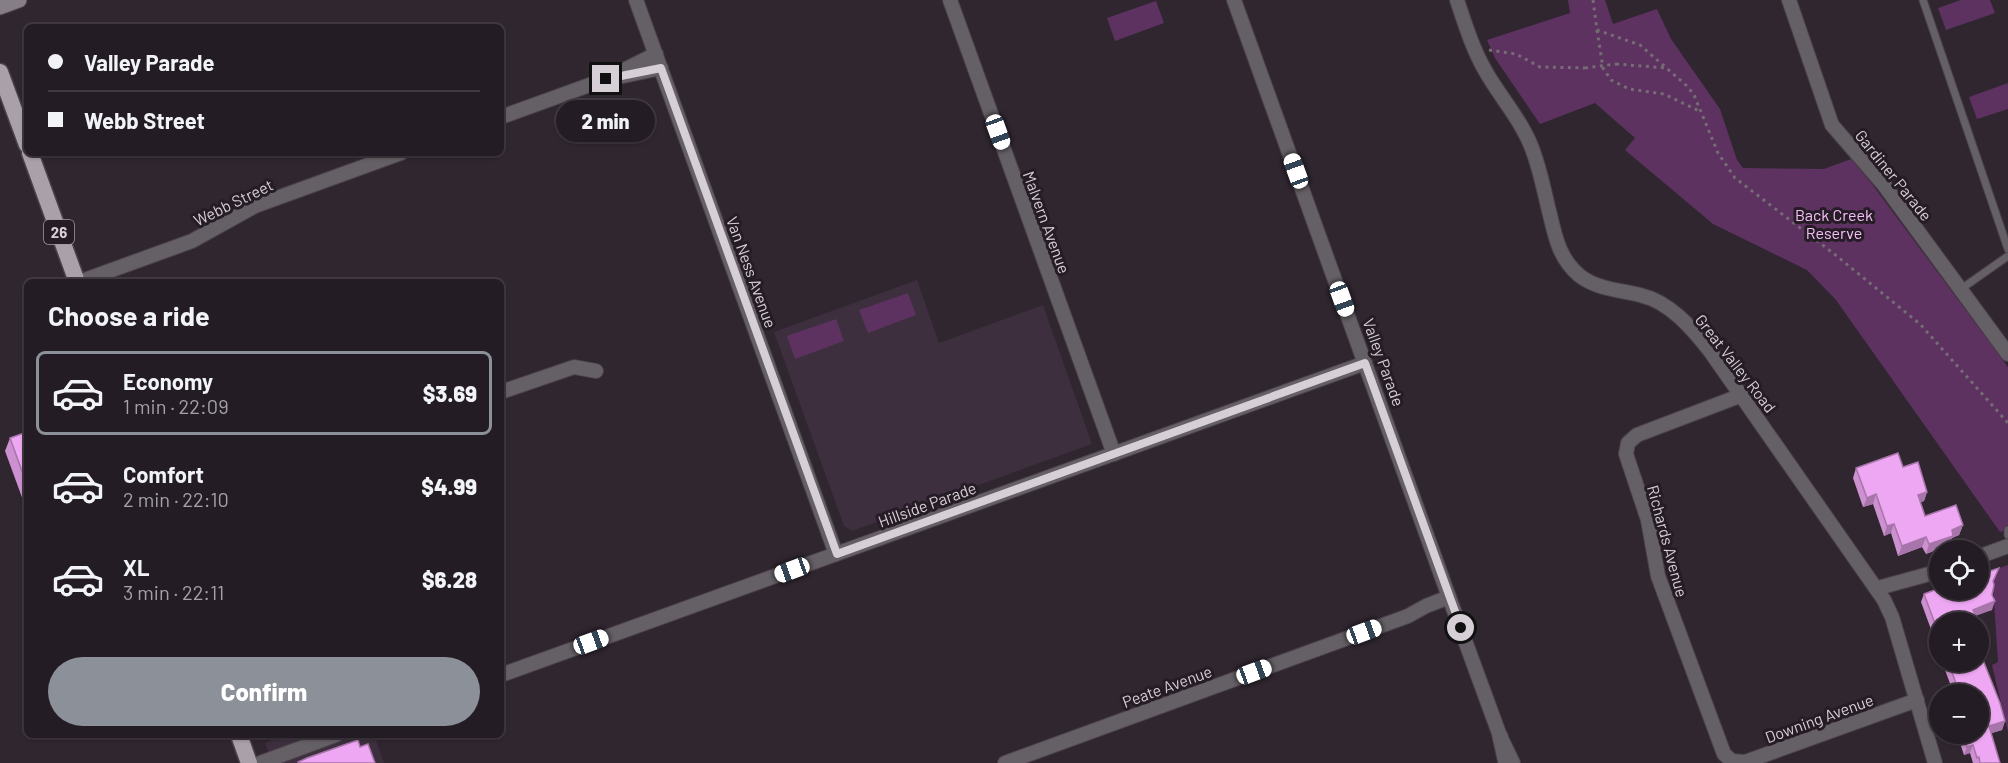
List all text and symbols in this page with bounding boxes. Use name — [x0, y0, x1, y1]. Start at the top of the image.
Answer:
text: Valley Parade — [84, 49, 215, 75]
route end — [592, 65, 619, 92]
callout: 2 min — [556, 100, 656, 142]
text: Webb Street — [84, 107, 205, 133]
text: 2 min — [581, 109, 630, 133]
car — [983, 112, 1013, 152]
street label: Gardiner Parade — [1852, 126, 1936, 224]
car — [1281, 151, 1311, 191]
street label: Malvern Avenue — [1020, 168, 1074, 276]
street label: Webb Street — [190, 175, 276, 229]
park label: Back Creek Reserve — [1795, 205, 1873, 242]
street label: Van Ness Avenue — [723, 214, 781, 330]
road number: 26 — [44, 220, 74, 244]
car — [1327, 279, 1357, 319]
text: Choose a ride — [48, 299, 210, 331]
street label: Great Valley Road — [1692, 310, 1780, 416]
street label: Valley Parade — [1359, 316, 1409, 408]
icon: car — [51, 366, 105, 420]
text: Economy — [123, 368, 213, 394]
text: $3.69 — [423, 380, 477, 406]
text: 1 min · 22:09 — [123, 394, 229, 418]
icon: car — [51, 459, 105, 513]
text: Comfort — [123, 461, 204, 487]
text: $4.99 — [421, 473, 477, 499]
street label: Hillside Parade — [875, 477, 979, 531]
street label: Richards Avenue — [1644, 483, 1692, 599]
text: 2 min · 22:10 — [123, 487, 229, 511]
map controls — [1929, 540, 1989, 744]
button: locate — [1929, 540, 1989, 600]
icon: car — [51, 552, 105, 606]
text: XL — [123, 554, 149, 580]
car — [772, 555, 812, 585]
text: $6.28 — [422, 566, 477, 592]
text: 3 min · 22:11 — [123, 580, 224, 604]
button: + — [1929, 612, 1989, 672]
route start — [1447, 614, 1474, 641]
car — [1344, 617, 1384, 647]
car — [571, 627, 611, 657]
button: Confirm — [48, 657, 480, 726]
car — [1234, 657, 1274, 687]
street label: Peate Avenue — [1120, 661, 1214, 711]
button: − — [1929, 684, 1989, 744]
street label: Downing Avenue — [1762, 690, 1876, 746]

